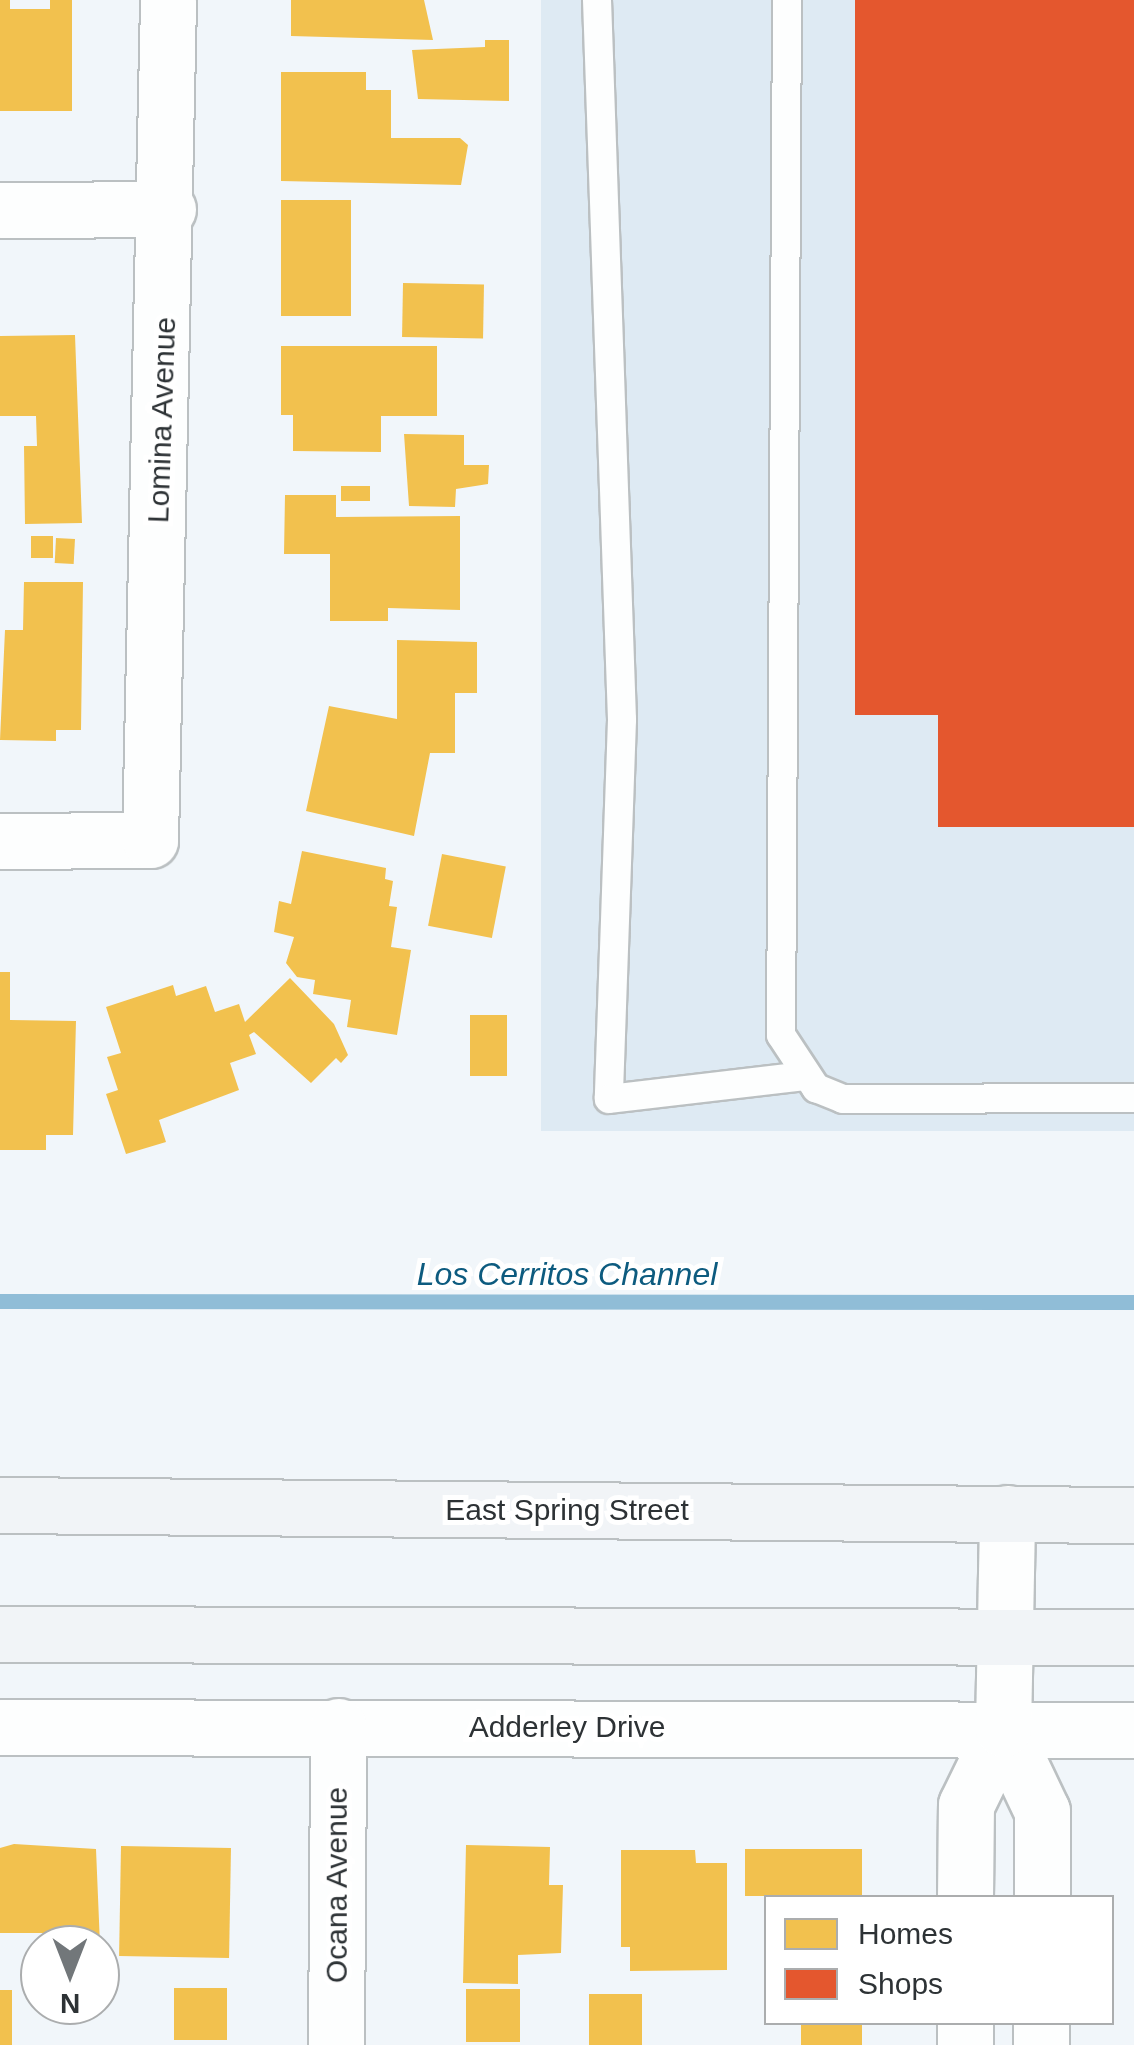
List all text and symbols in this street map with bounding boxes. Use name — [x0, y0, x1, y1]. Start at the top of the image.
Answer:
street label: Lomina Avenue — [140, 315, 184, 525]
water label: Los Cerritos Channel — [417, 1255, 717, 1293]
street label: East Spring Street — [445, 1492, 689, 1528]
street label: Adderley Drive — [469, 1709, 665, 1745]
street label: Ocana Avenue — [319, 1786, 355, 1984]
legend — [764, 1895, 1114, 2025]
text: Homes — [858, 1917, 953, 1950]
north arrow — [20, 1925, 120, 2025]
text: Shops — [858, 1967, 943, 2000]
text: N — [60, 1988, 80, 2019]

